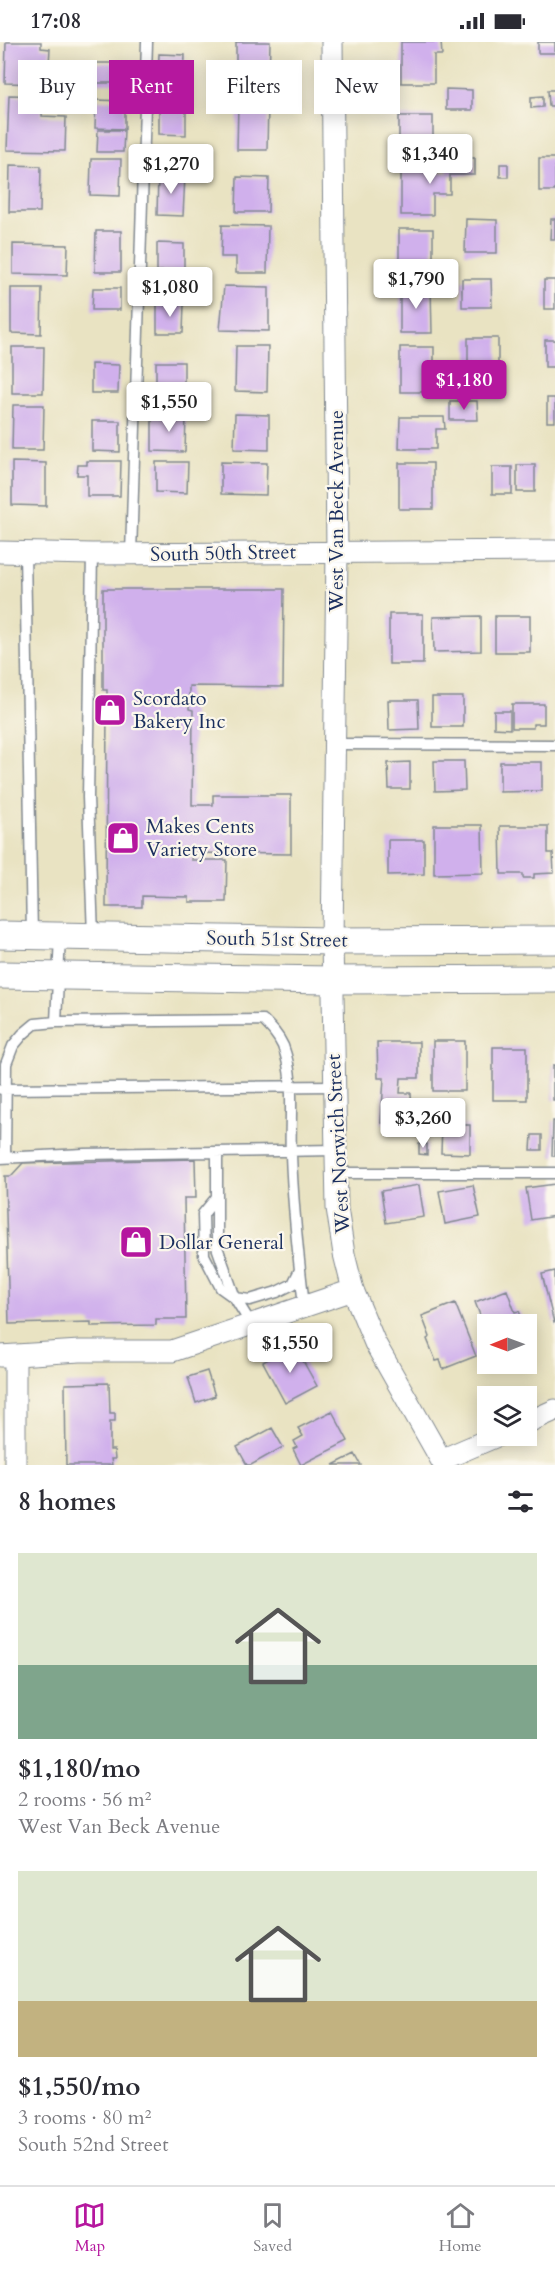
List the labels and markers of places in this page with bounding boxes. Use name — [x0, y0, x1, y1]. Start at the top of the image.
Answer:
pin: $1,340 — [381, 134, 479, 185]
pin: $1,270 — [122, 144, 220, 195]
pin: $1,790 — [367, 259, 465, 310]
pin: $1,080 — [121, 267, 219, 318]
pin: $1,180 — [415, 360, 513, 411]
pin: $1,550 — [120, 382, 218, 433]
place label: Scordato Bakery Inc — [133, 685, 226, 735]
shop icon: Scordato Bakery Inc — [92, 692, 128, 728]
place label: Makes Cents Variety Store — [146, 813, 257, 863]
shop icon: Makes Cents Variety Store — [105, 820, 141, 856]
pin: $3,260 — [374, 1098, 472, 1149]
shop icon: Dollar General — [118, 1224, 154, 1260]
place label: Dollar General — [159, 1229, 284, 1256]
pin: $1,550 — [241, 1323, 339, 1374]

